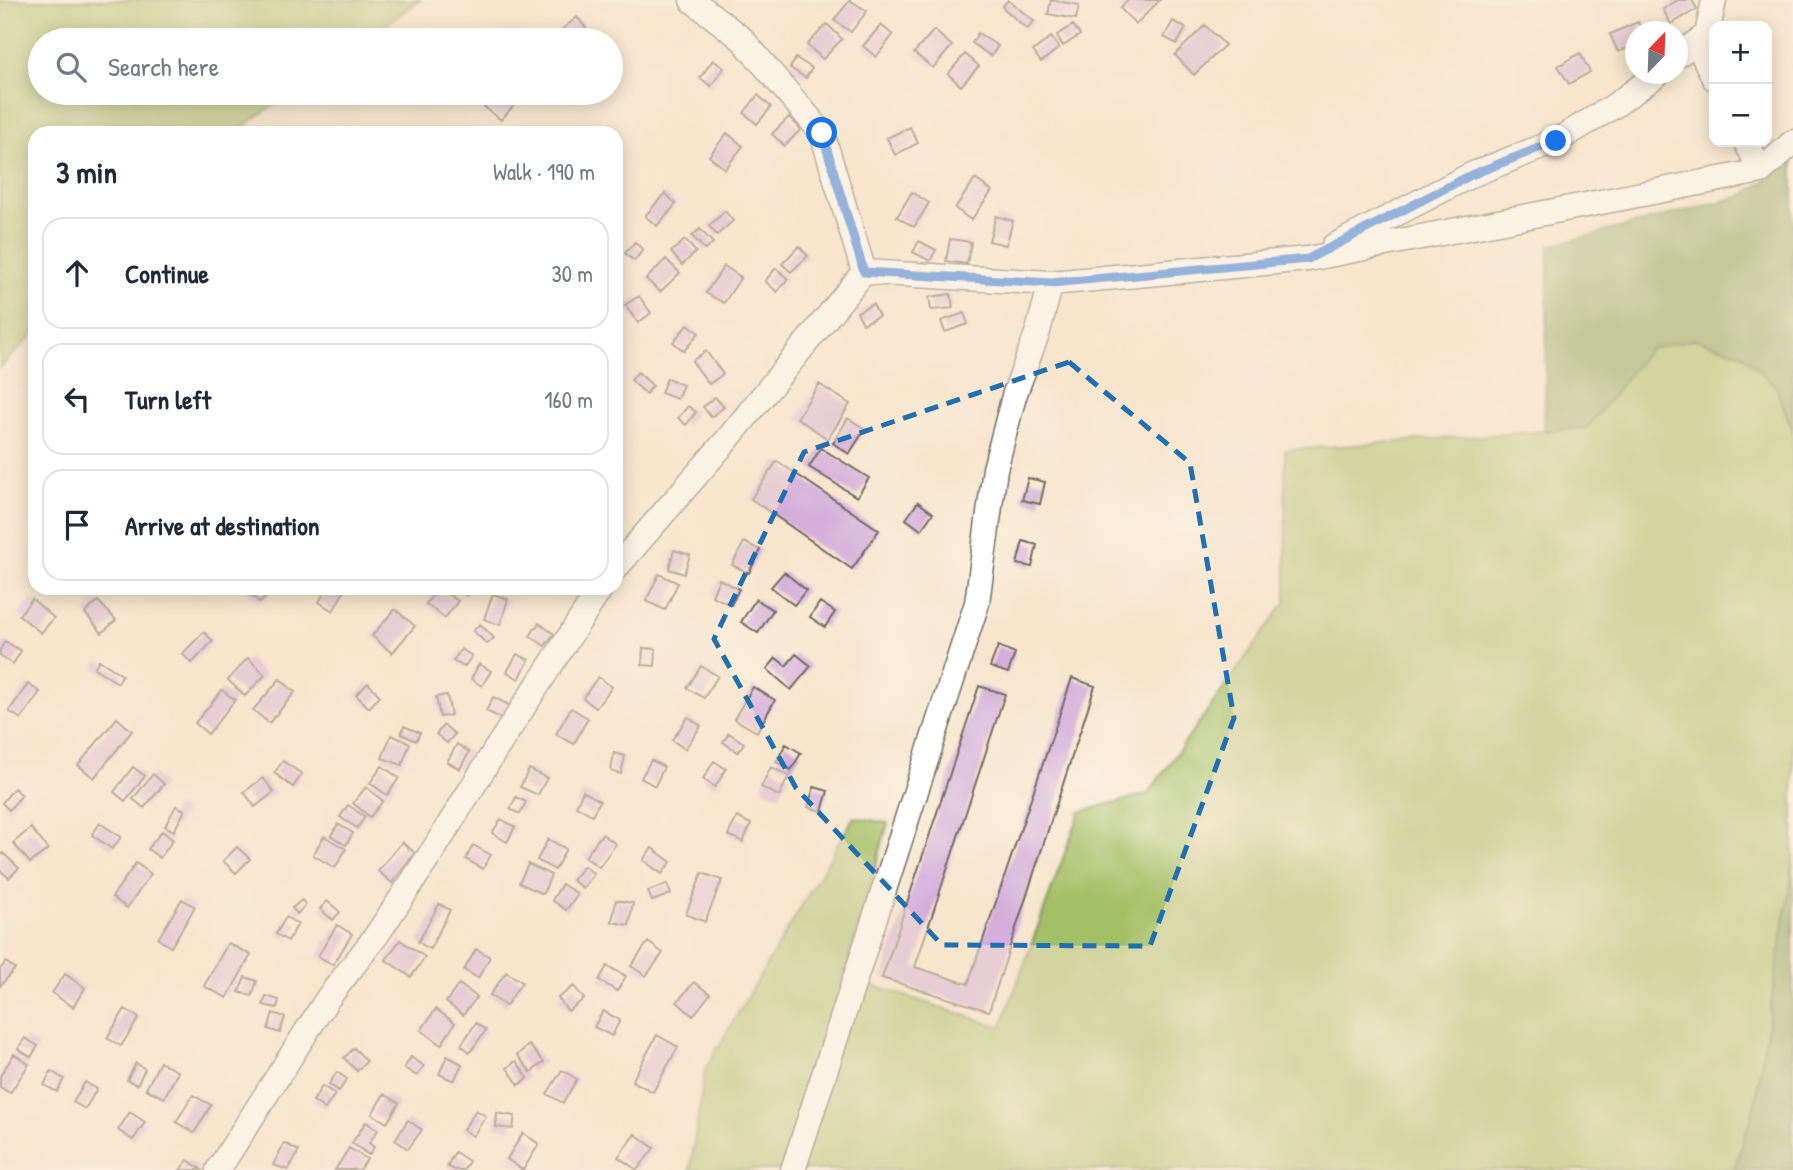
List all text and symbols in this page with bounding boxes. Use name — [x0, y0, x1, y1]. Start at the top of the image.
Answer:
north arrow — [1625, 21, 1688, 84]
map controls — [1709, 21, 1772, 147]
button: + — [1709, 21, 1772, 84]
search box — [28, 28, 623, 105]
icon: search — [52, 48, 90, 86]
text: Search here — [108, 49, 219, 84]
button: − — [1709, 84, 1772, 147]
route start — [806, 117, 837, 148]
route end — [1540, 125, 1571, 156]
text: 3 min — [56, 152, 117, 192]
text: Walk · 190 m — [493, 156, 595, 187]
icon: ahead — [58, 254, 96, 292]
text: Continue — [125, 256, 209, 291]
text: 30 m — [551, 258, 593, 289]
icon: left — [58, 380, 96, 418]
text: Turn left — [125, 382, 211, 417]
text: 160 m — [544, 384, 593, 415]
icon: arrive — [58, 506, 96, 544]
text: Arrive at destination — [125, 508, 320, 543]

